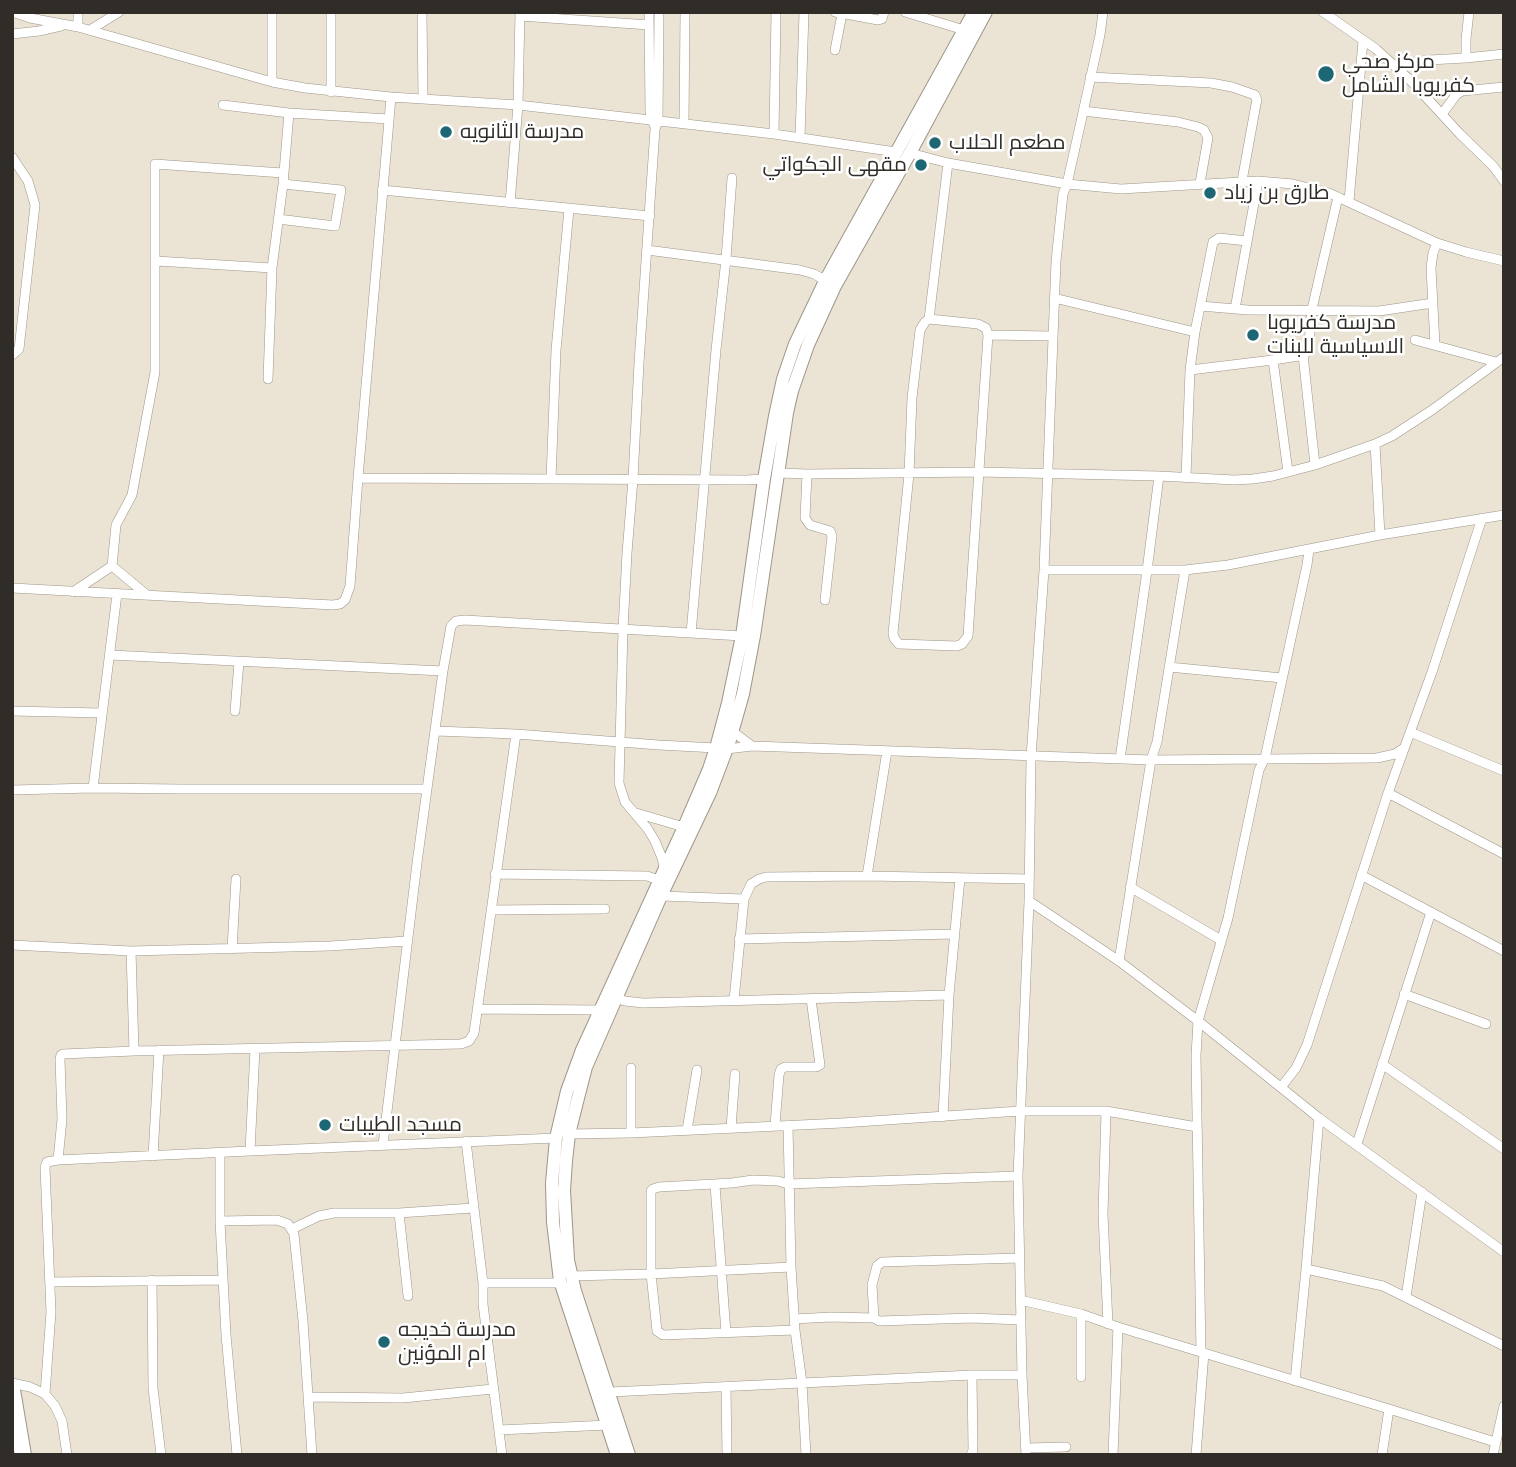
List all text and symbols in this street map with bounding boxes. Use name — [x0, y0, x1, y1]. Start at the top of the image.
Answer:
place label: مركز صحي كفريوبا الشامل — [1342, 49, 1475, 99]
marker: مركز صحي كفريوبا الشامل — [1316, 64, 1336, 84]
place label: مدرسة الثانويه — [460, 119, 584, 145]
marker: مدرسة الثانويه — [438, 124, 454, 140]
place label: مطعم الحلاب — [949, 130, 1065, 156]
marker: مطعم الحلاب — [927, 135, 943, 151]
place label: مقهى الجكواتي — [762, 152, 907, 178]
marker: مقهى الجكواتي — [913, 157, 929, 173]
place label: طارق بن زياد — [1224, 180, 1330, 206]
marker: طارق بن زياد — [1202, 185, 1218, 201]
place label: مدرسة كفريوبا الاسياسية للبنات — [1267, 310, 1404, 360]
marker: مدرسة كفريوبا الاسياسية للبنات — [1245, 327, 1261, 343]
place label: مسجد الطيبات — [339, 1112, 462, 1138]
marker: مسجد الطيبات — [317, 1117, 333, 1133]
place label: مدرسة خديجه ام المؤنين — [398, 1317, 516, 1367]
marker: مدرسة خديجه ام المؤنين — [376, 1334, 392, 1350]

